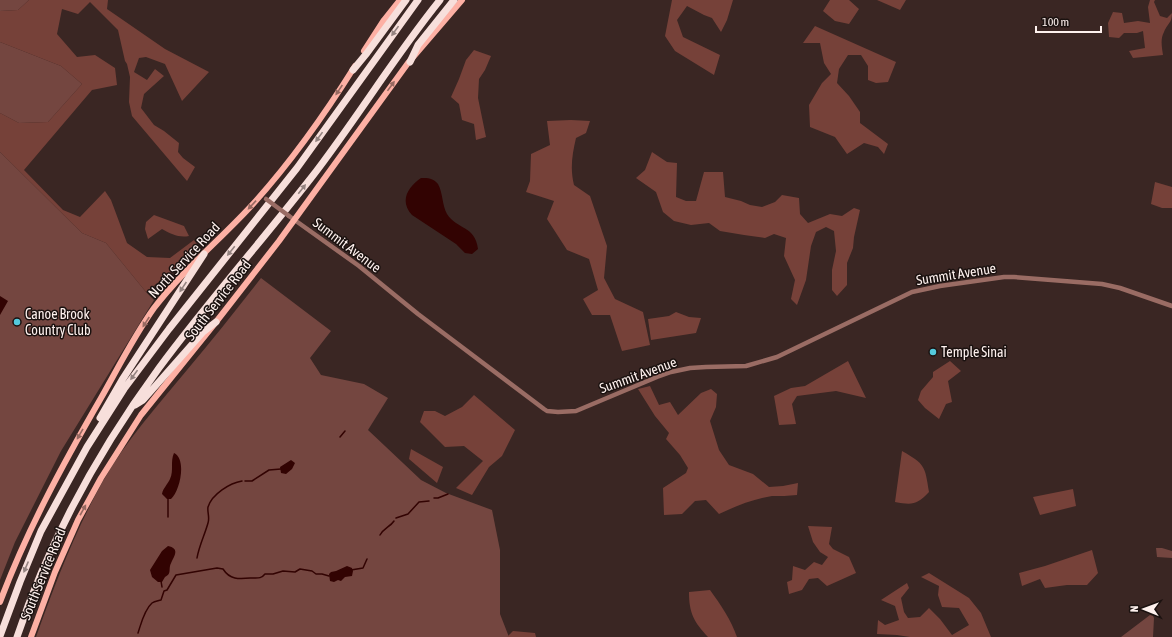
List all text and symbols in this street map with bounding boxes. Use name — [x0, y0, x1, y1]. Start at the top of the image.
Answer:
scale bar — [1036, 8, 1101, 34]
text: 100 m — [1042, 15, 1069, 29]
one-way arrow — [391, 26, 399, 36]
one-way arrow — [387, 81, 395, 92]
one-way arrow — [335, 85, 343, 96]
one-way arrow — [316, 132, 324, 142]
one-way arrow — [298, 183, 307, 194]
one-way arrow — [247, 200, 257, 210]
street label: Summit Avenue — [310, 214, 384, 276]
street label: North Service Road — [145, 219, 223, 301]
one-way arrow — [227, 245, 235, 256]
street label: South Service Road — [182, 257, 254, 343]
street label: Summit Avenue — [915, 260, 997, 288]
one-way arrow — [179, 282, 187, 292]
place label: Canoe Brook Country Club — [25, 306, 91, 338]
marker: Canoe Brook Country Club — [12, 317, 22, 327]
one-way arrow — [142, 317, 150, 327]
place label: Temple Sinai — [941, 344, 1007, 360]
marker: Temple Sinai — [928, 347, 938, 357]
street label: Summit Avenue — [597, 354, 679, 396]
one-way arrow — [130, 370, 138, 380]
one-way arrow — [77, 428, 84, 440]
one-way arrow — [80, 505, 87, 516]
street label: South Service Road — [17, 526, 69, 622]
one-way arrow — [23, 561, 29, 573]
north arrow — [1124, 589, 1164, 629]
text: N — [1128, 605, 1140, 612]

